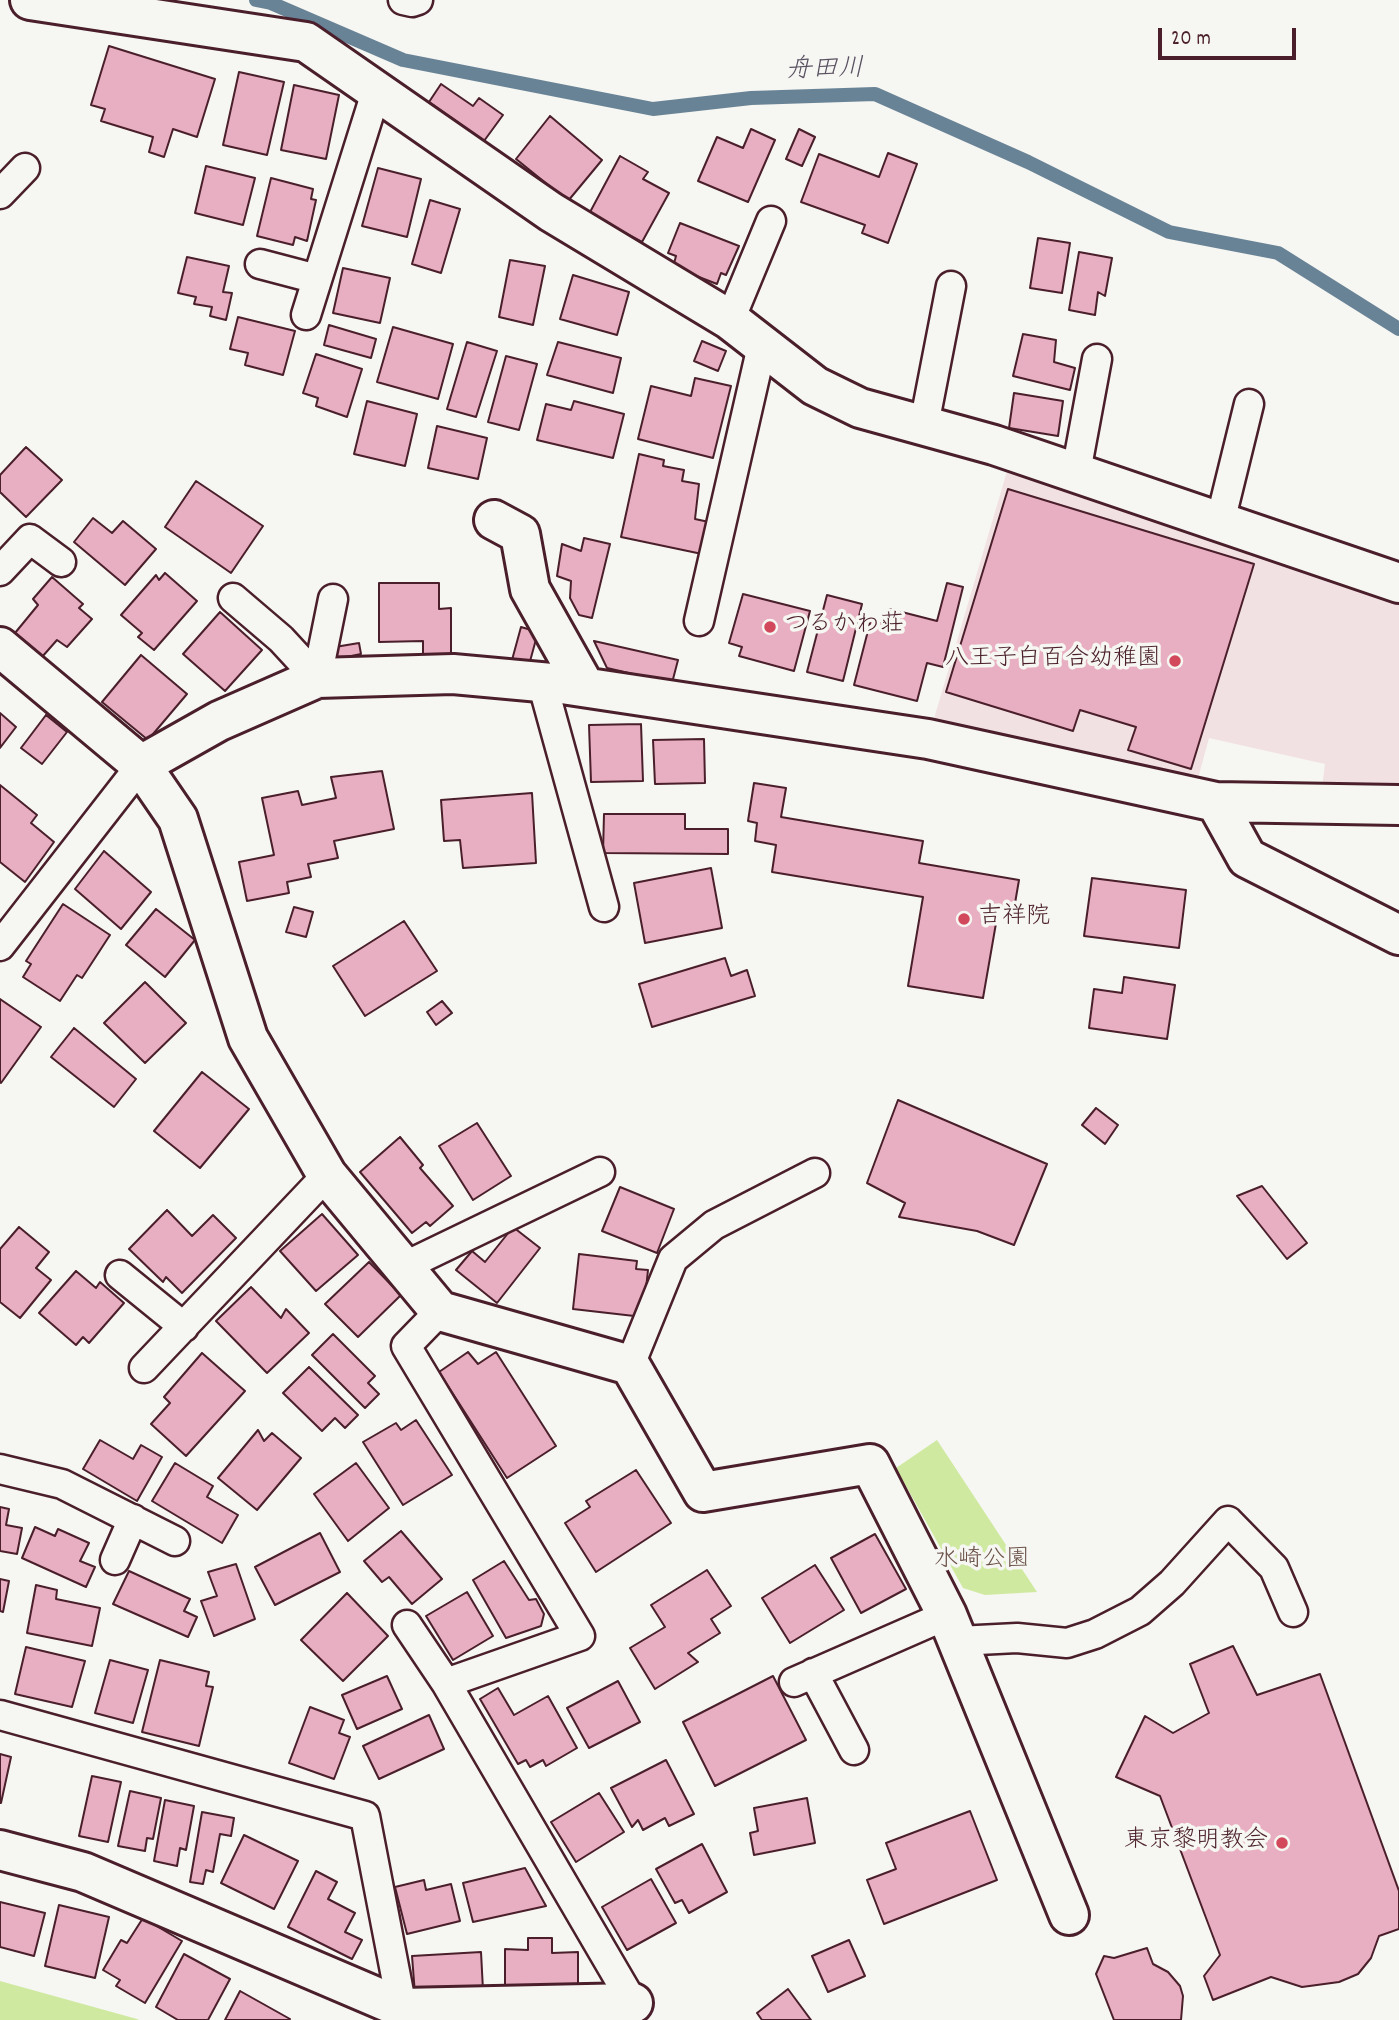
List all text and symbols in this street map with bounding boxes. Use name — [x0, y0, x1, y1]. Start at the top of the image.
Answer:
scale bar — [1161, 14, 1299, 58]
text: 20 m — [1171, 25, 1211, 55]
water label: 舟田川 — [786, 56, 864, 88]
place label: つるかわ荘 — [784, 613, 904, 641]
marker: つるかわ荘 — [762, 619, 778, 635]
place label: 八王子白百合幼稚園 — [945, 647, 1161, 675]
marker: 八王子白百合幼稚園 — [1167, 653, 1183, 669]
place label: 吉祥院 — [978, 905, 1050, 933]
marker: 吉祥院 — [956, 911, 972, 927]
park label: 水崎公園 — [934, 1548, 1030, 1576]
place label: 東京黎明教会 — [1124, 1829, 1268, 1857]
marker: 東京黎明教会 — [1274, 1835, 1290, 1851]

